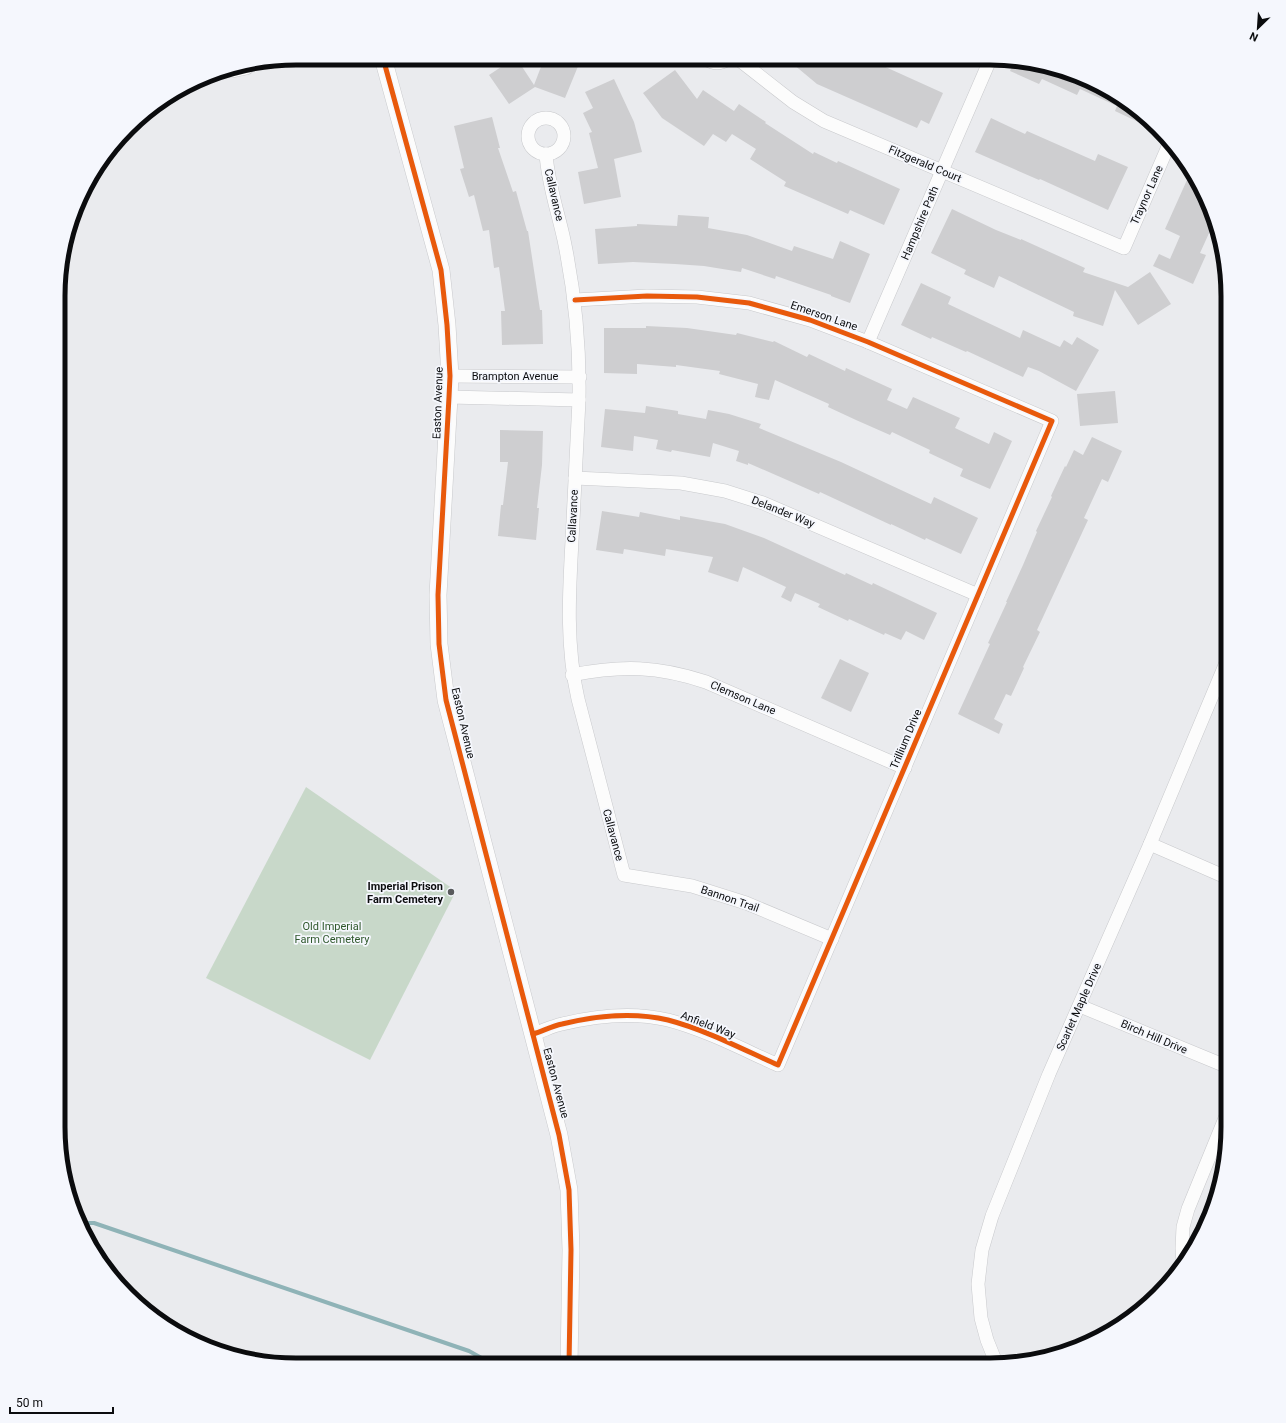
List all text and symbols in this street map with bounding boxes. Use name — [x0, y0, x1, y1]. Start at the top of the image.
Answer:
north arrow — [1238, 8, 1278, 48]
text: N — [1248, 29, 1260, 44]
street label: Fitzgerald Court — [887, 143, 964, 185]
street label: Traynor Lane — [1128, 163, 1166, 227]
street label: Callavance — [542, 168, 566, 223]
street label: Hampshire Path — [899, 184, 941, 262]
street label: Emerson Lane — [789, 298, 859, 334]
street label: Easton Avenue — [430, 366, 446, 439]
street label: Brampton Avenue — [472, 370, 559, 383]
street label: Callavance — [565, 489, 581, 543]
street label: Delander Way — [750, 493, 817, 531]
street label: Clemson Lane — [708, 678, 778, 718]
street label: Easton Avenue — [449, 686, 478, 760]
street label: Trillium Drive — [888, 707, 924, 771]
street label: Callavance — [600, 808, 626, 863]
place label: Imperial Prison Farm Cemetery — [367, 880, 443, 906]
street label: Bannon Trail — [699, 883, 761, 915]
marker: Imperial Prison Farm Cemetery — [446, 887, 456, 897]
park label: Old Imperial Farm Cemetery — [295, 920, 370, 946]
street label: Scarlet Maple Drive — [1054, 961, 1104, 1053]
street label: Anfield Way — [679, 1009, 738, 1042]
street label: Birch Hill Drive — [1119, 1017, 1189, 1057]
street label: Easton Avenue — [540, 1046, 572, 1120]
scale bar — [10, 1389, 113, 1415]
text: 50 m — [16, 1396, 43, 1410]

